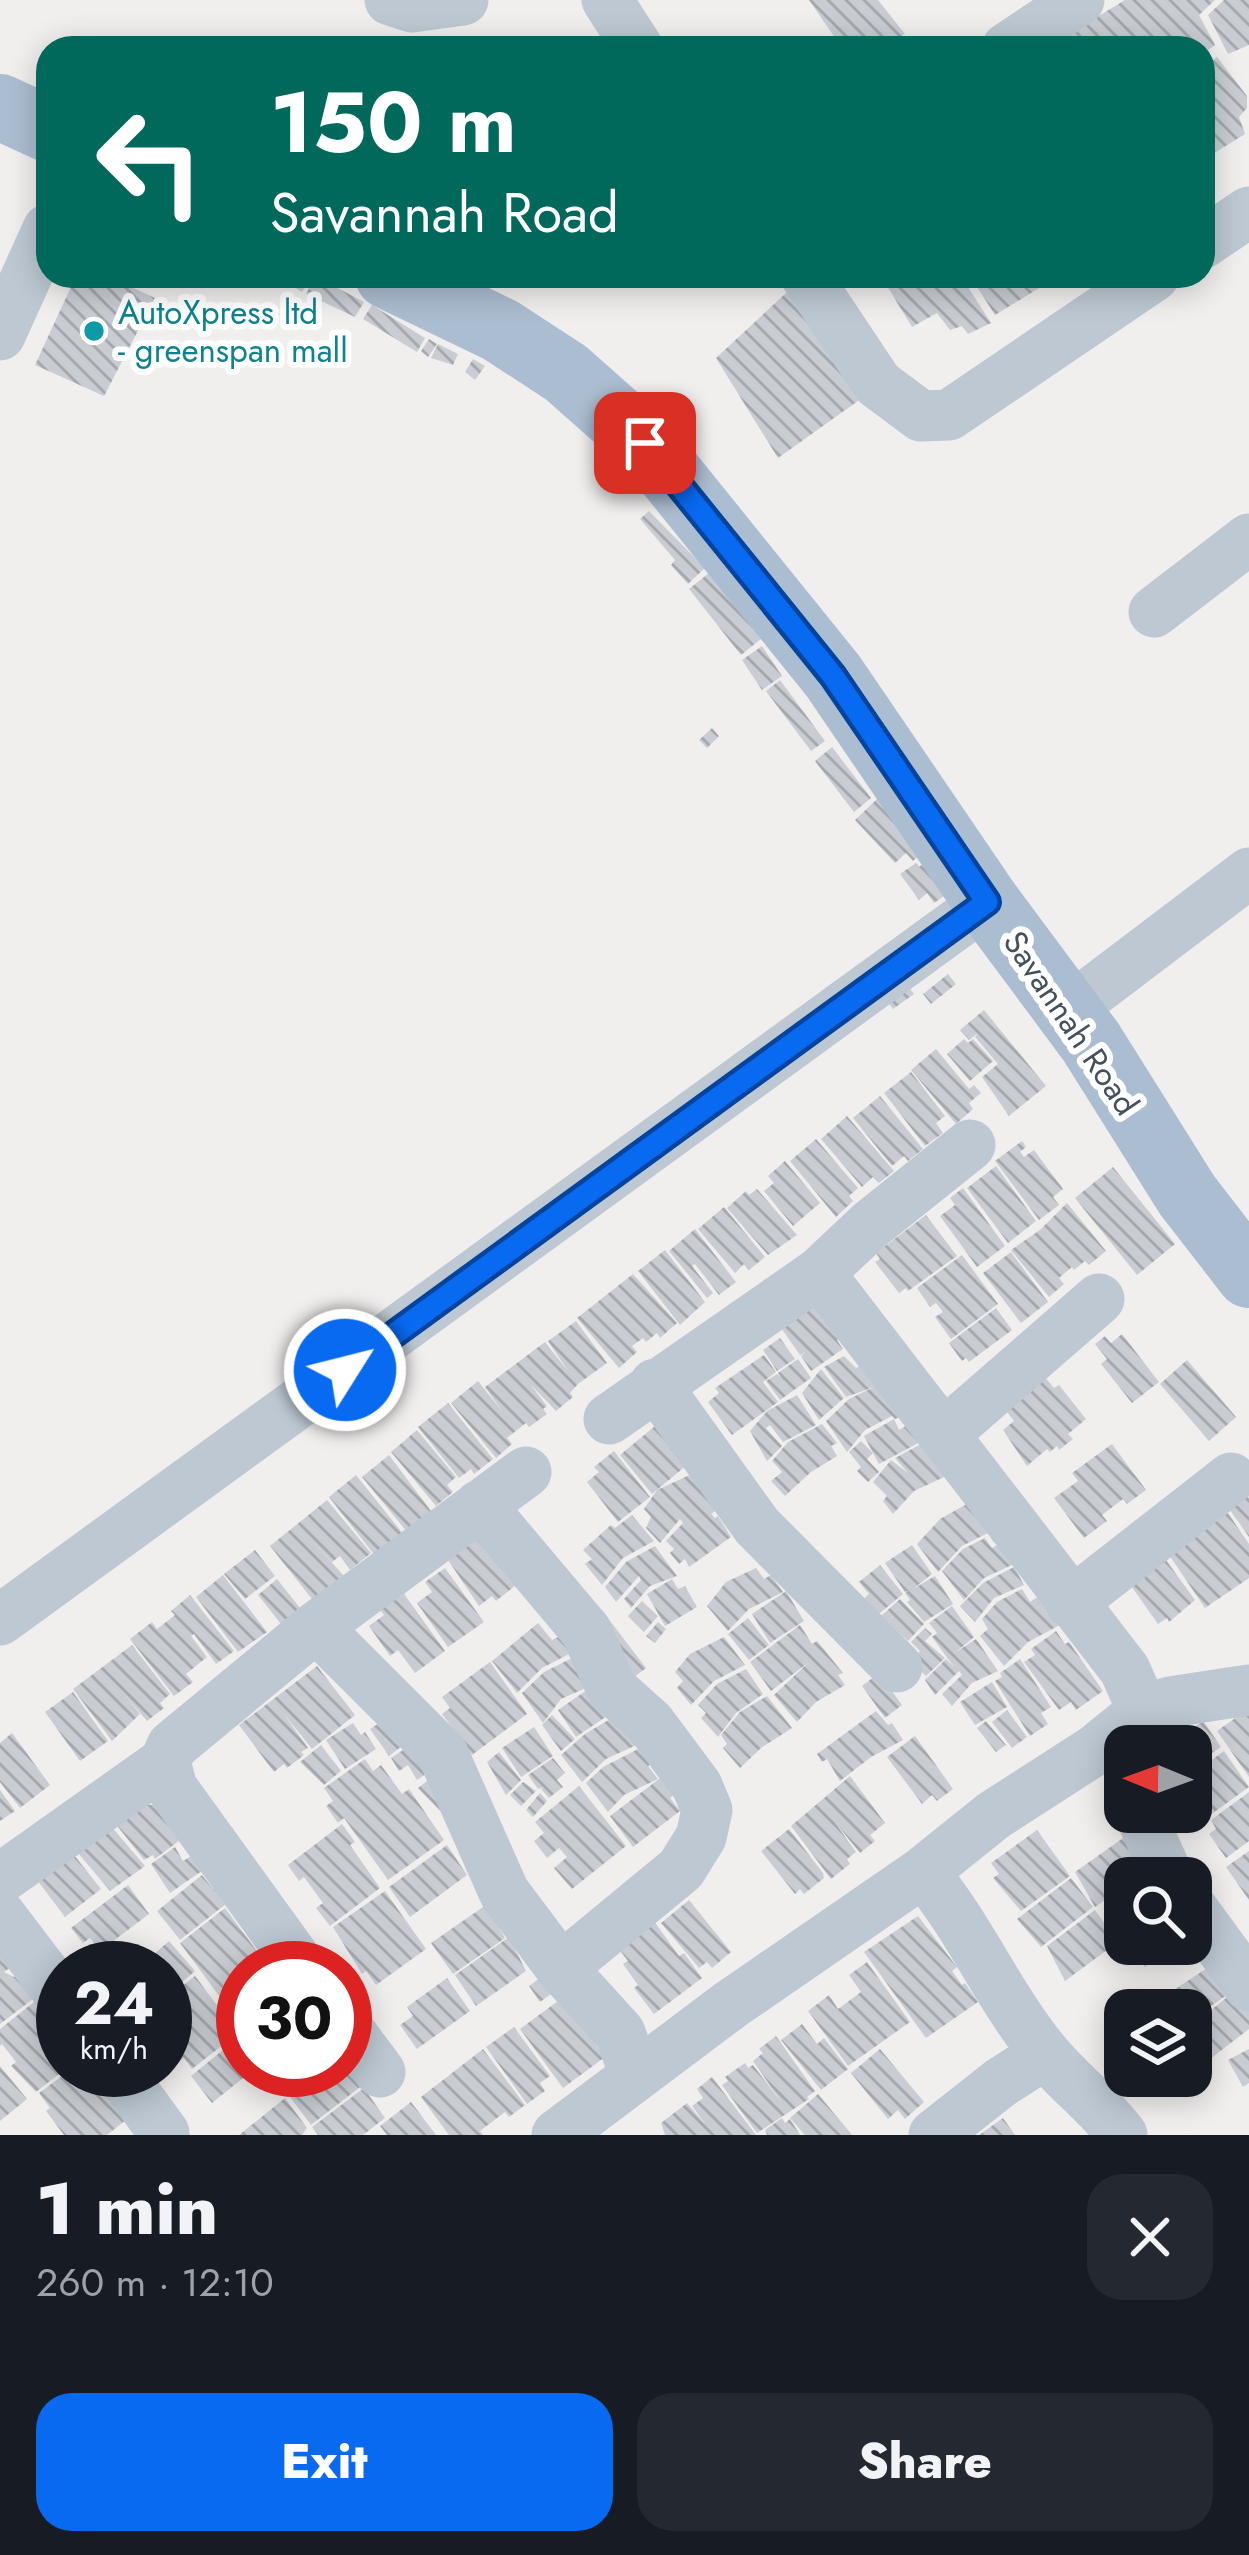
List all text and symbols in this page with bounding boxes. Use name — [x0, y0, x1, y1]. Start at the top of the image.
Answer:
text: 150 m — [270, 62, 517, 184]
icon: left — [72, 84, 228, 240]
text: Savannah Road — [270, 174, 619, 252]
place label: AutoXpress ltd - greenspan mall — [118, 289, 348, 374]
marker: AutoXpress ltd - greenspan mall — [81, 318, 107, 344]
pin — [594, 392, 696, 494]
icon: arrive — [612, 410, 678, 476]
street label: Savannah Road — [992, 922, 1150, 1124]
position arrow — [282, 1307, 408, 1433]
north arrow — [1104, 1725, 1212, 1833]
map controls — [1104, 1725, 1212, 2097]
button: search — [1104, 1857, 1212, 1965]
speed limit sign: 30 — [216, 1941, 372, 2097]
text: 24 — [73, 1960, 155, 2047]
button: layers — [1104, 1989, 1212, 2097]
text: km/h — [80, 2027, 148, 2070]
text: 1 min — [36, 2157, 218, 2261]
button: close — [1087, 2174, 1213, 2300]
text: 260 m · 12:10 — [36, 2254, 274, 2311]
button: Exit — [36, 2393, 613, 2531]
button: Share — [637, 2393, 1213, 2531]

